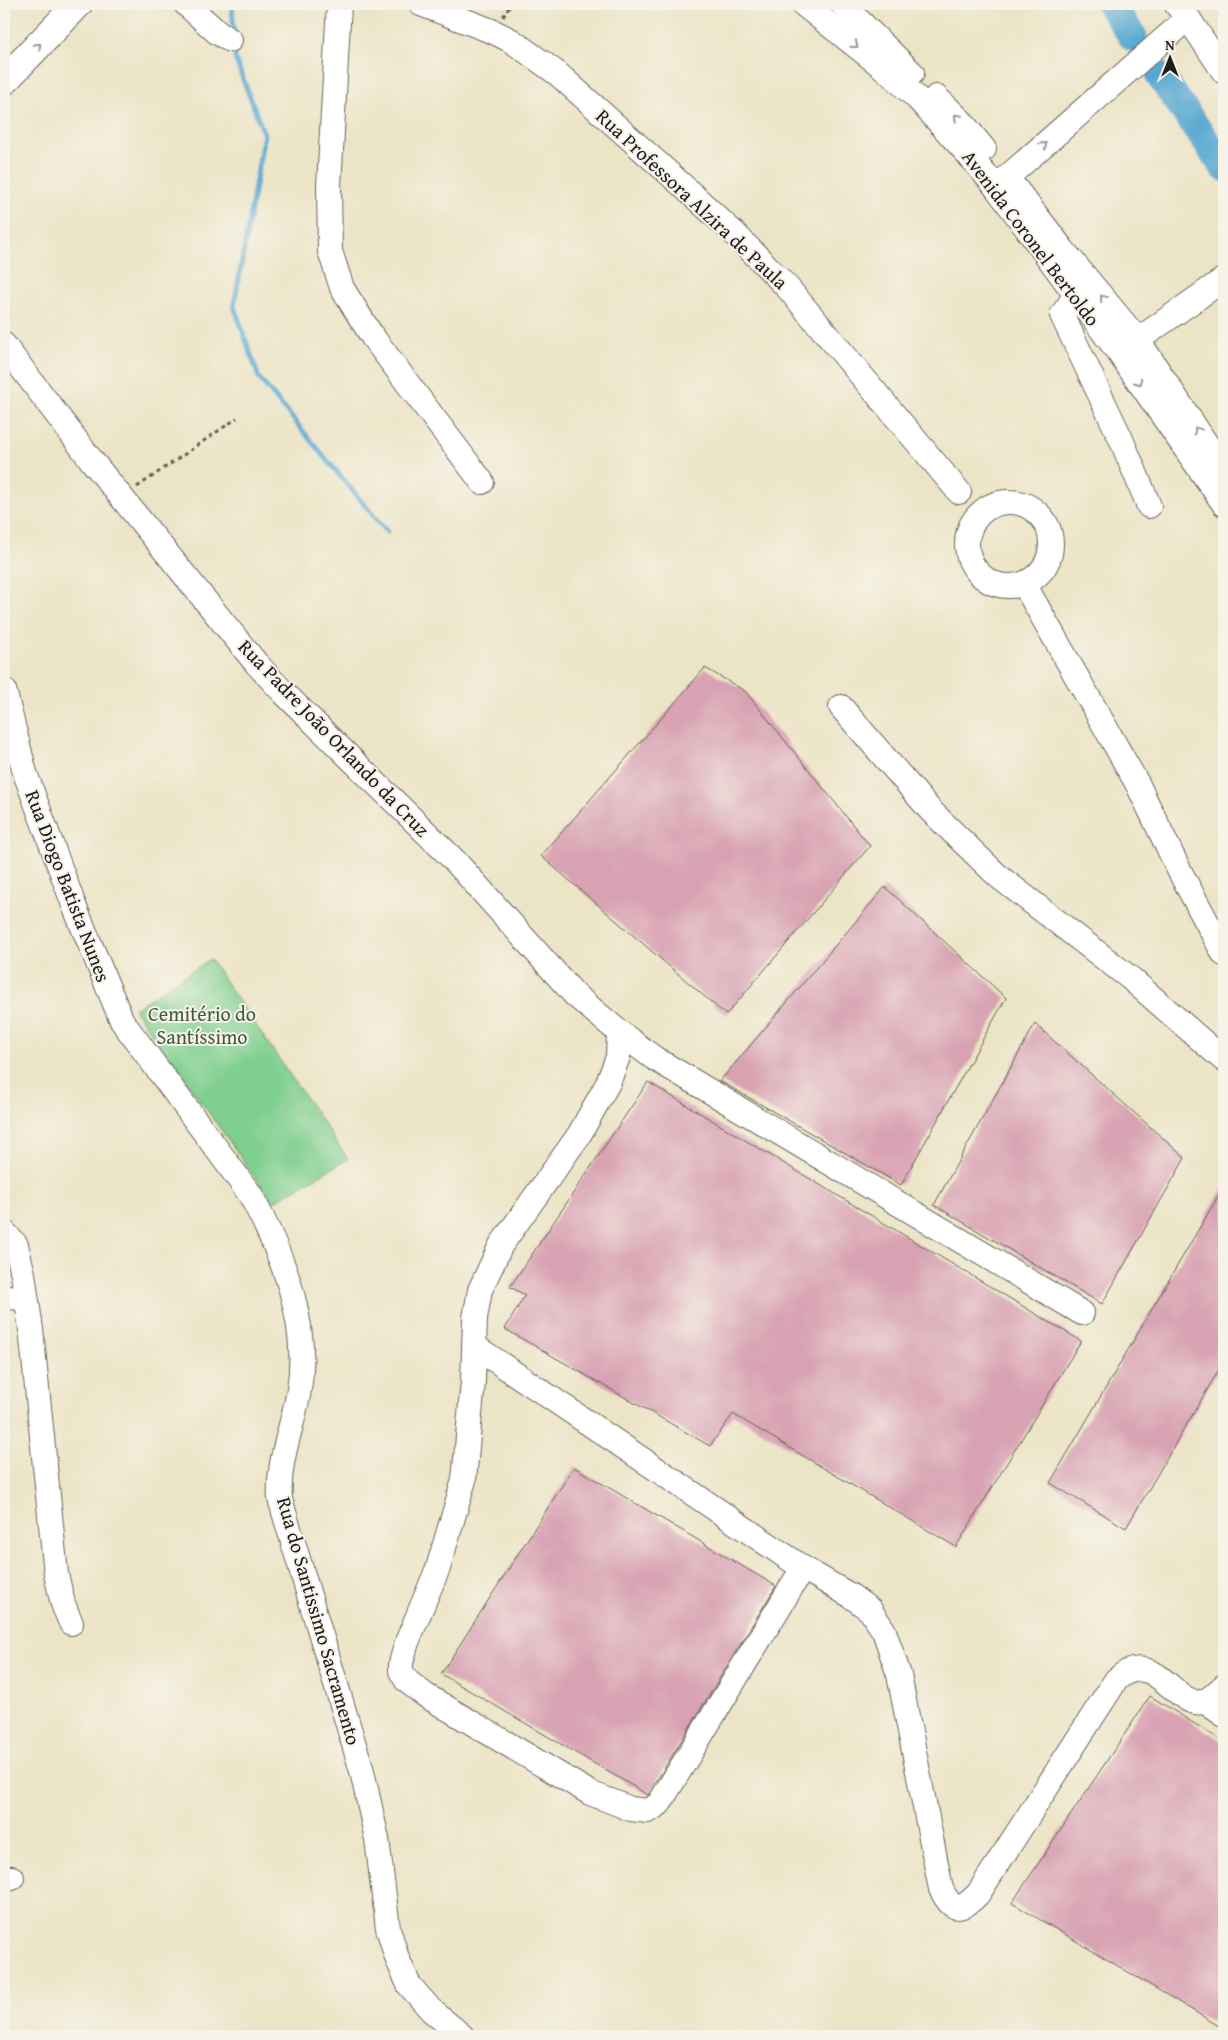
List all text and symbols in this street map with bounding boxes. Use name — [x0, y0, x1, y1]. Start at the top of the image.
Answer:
north arrow — [1146, 32, 1196, 82]
text: N — [1165, 35, 1175, 55]
one-way arrow — [850, 39, 859, 48]
one-way arrow — [32, 42, 41, 51]
street label: Rua Professora Alzira de Paula — [590, 102, 795, 296]
one-way arrow — [954, 114, 963, 123]
one-way arrow — [1039, 142, 1048, 151]
street label: Avenida Coronel Bertoldo — [955, 144, 1107, 332]
one-way arrow — [1100, 295, 1108, 304]
one-way arrow — [1133, 376, 1142, 386]
one-way arrow — [1194, 426, 1204, 435]
street label: Rua Padre João Orlando da Cruz — [232, 632, 437, 843]
street label: Rua Diogo Batista Nunes — [18, 786, 118, 986]
park label: Cemitério do Santíssimo — [148, 999, 256, 1051]
street label: Rua do Santissimo Sacramento — [270, 1493, 369, 1748]

